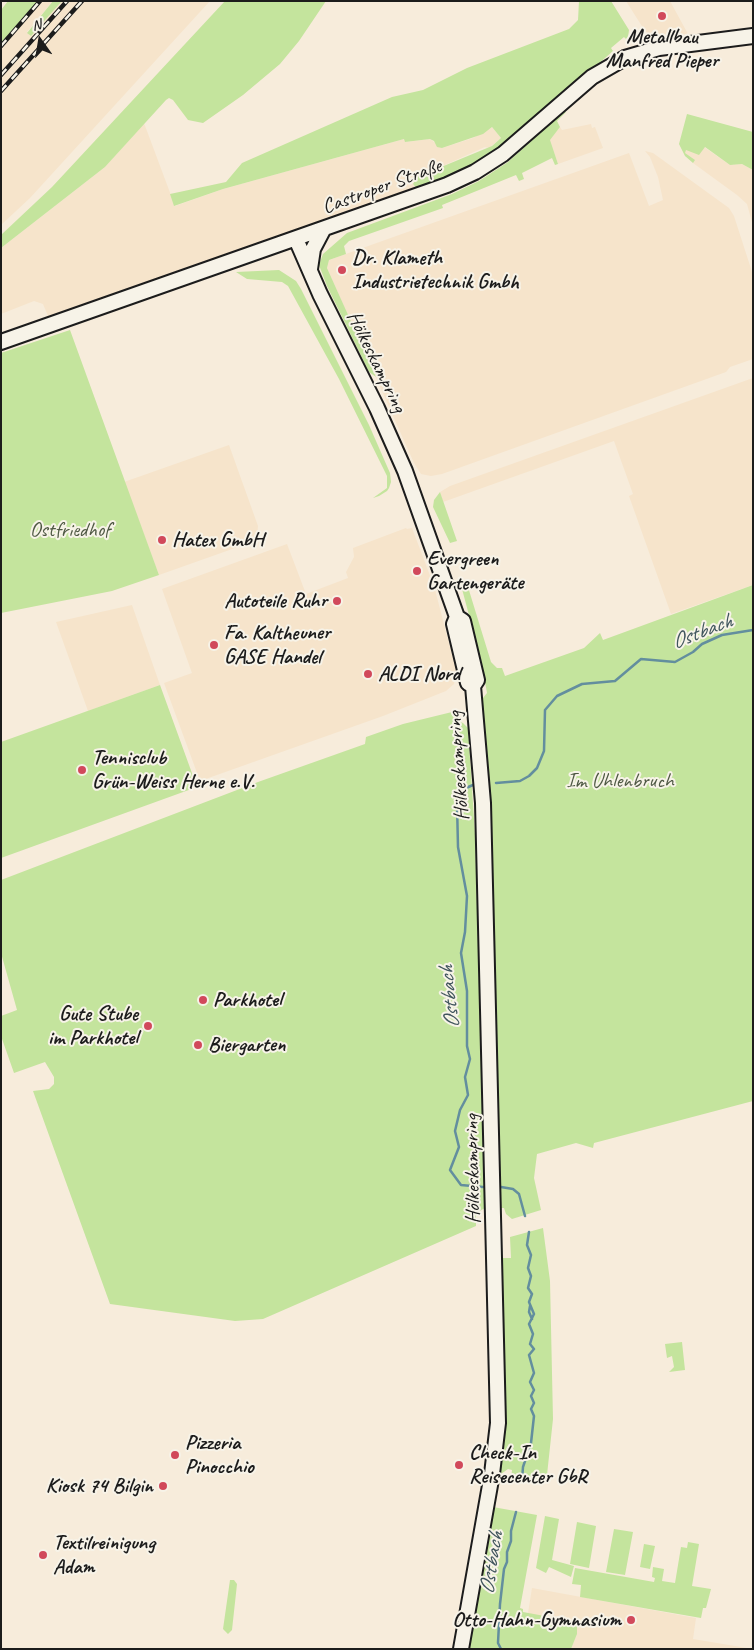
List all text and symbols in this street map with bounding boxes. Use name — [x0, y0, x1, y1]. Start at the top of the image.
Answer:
marker: Metallbau Manfred Pieper — [656, 10, 668, 22]
north arrow — [15, 15, 65, 65]
text: N — [30, 16, 43, 34]
place label: Metallbau Manfred Pieper — [606, 24, 718, 74]
street label: Castroper Straße — [319, 154, 445, 220]
place label: Dr. Klameth Industrietechnik Gmbh — [352, 245, 519, 295]
marker: Dr. Klameth Industrietechnik Gmbh — [336, 264, 348, 276]
street label: Hölkeskampring — [341, 307, 411, 417]
park label: Ostfriedhof — [30, 517, 110, 543]
place label: Hatex GmbH — [172, 527, 264, 553]
marker: Hatex GmbH — [156, 534, 168, 546]
place label: Evergreen Gartengeräte — [427, 546, 523, 596]
marker: Evergreen Gartengeräte — [411, 565, 423, 577]
place label: Autoteile Ruhr — [224, 588, 327, 614]
marker: Autoteile Ruhr — [331, 595, 343, 607]
water label: Ostbach — [668, 608, 736, 656]
place label: Fa. Kaltheuner GASE Handel — [224, 620, 330, 670]
marker: Fa. Kaltheuner GASE Handel — [208, 639, 220, 651]
place label: ALDI Nord — [378, 661, 460, 687]
marker: ALDI Nord — [362, 668, 374, 680]
street label: Hölkeskampring — [443, 710, 475, 822]
place label: Tennisclub Grün-Weiss Herne e.V. — [92, 745, 254, 795]
marker: Tennisclub Grün-Weiss Herne e.V. — [76, 764, 88, 776]
park label: Im Uhlenbruch — [566, 768, 674, 794]
water label: Ostbach — [434, 964, 466, 1030]
place label: Parkhotel — [213, 987, 282, 1013]
marker: Parkhotel — [197, 994, 209, 1006]
place label: Gute Stube im Parkhotel — [48, 1001, 138, 1051]
marker: Gute Stube im Parkhotel — [142, 1020, 154, 1032]
place label: Biergarten — [208, 1032, 285, 1058]
marker: Biergarten — [192, 1039, 204, 1051]
street label: Hölkeskampring — [459, 1114, 487, 1224]
place label: Pizzeria Pinocchio — [185, 1430, 254, 1480]
place label: Check-In Reisecenter GbR — [469, 1440, 587, 1490]
marker: Pizzeria Pinocchio — [169, 1449, 181, 1461]
marker: Check-In Reisecenter GbR — [453, 1459, 465, 1471]
place label: Kiosk 74 Bilgin — [46, 1473, 153, 1499]
marker: Kiosk 74 Bilgin — [157, 1480, 169, 1492]
place label: Textilreinigung Adam — [53, 1530, 155, 1580]
water label: Ostbach — [474, 1530, 510, 1596]
marker: Textilreinigung Adam — [37, 1549, 49, 1561]
place label: Otto-Hahn-Gymnasium — [452, 1607, 621, 1633]
marker: Otto-Hahn-Gymnasium — [625, 1614, 637, 1626]

